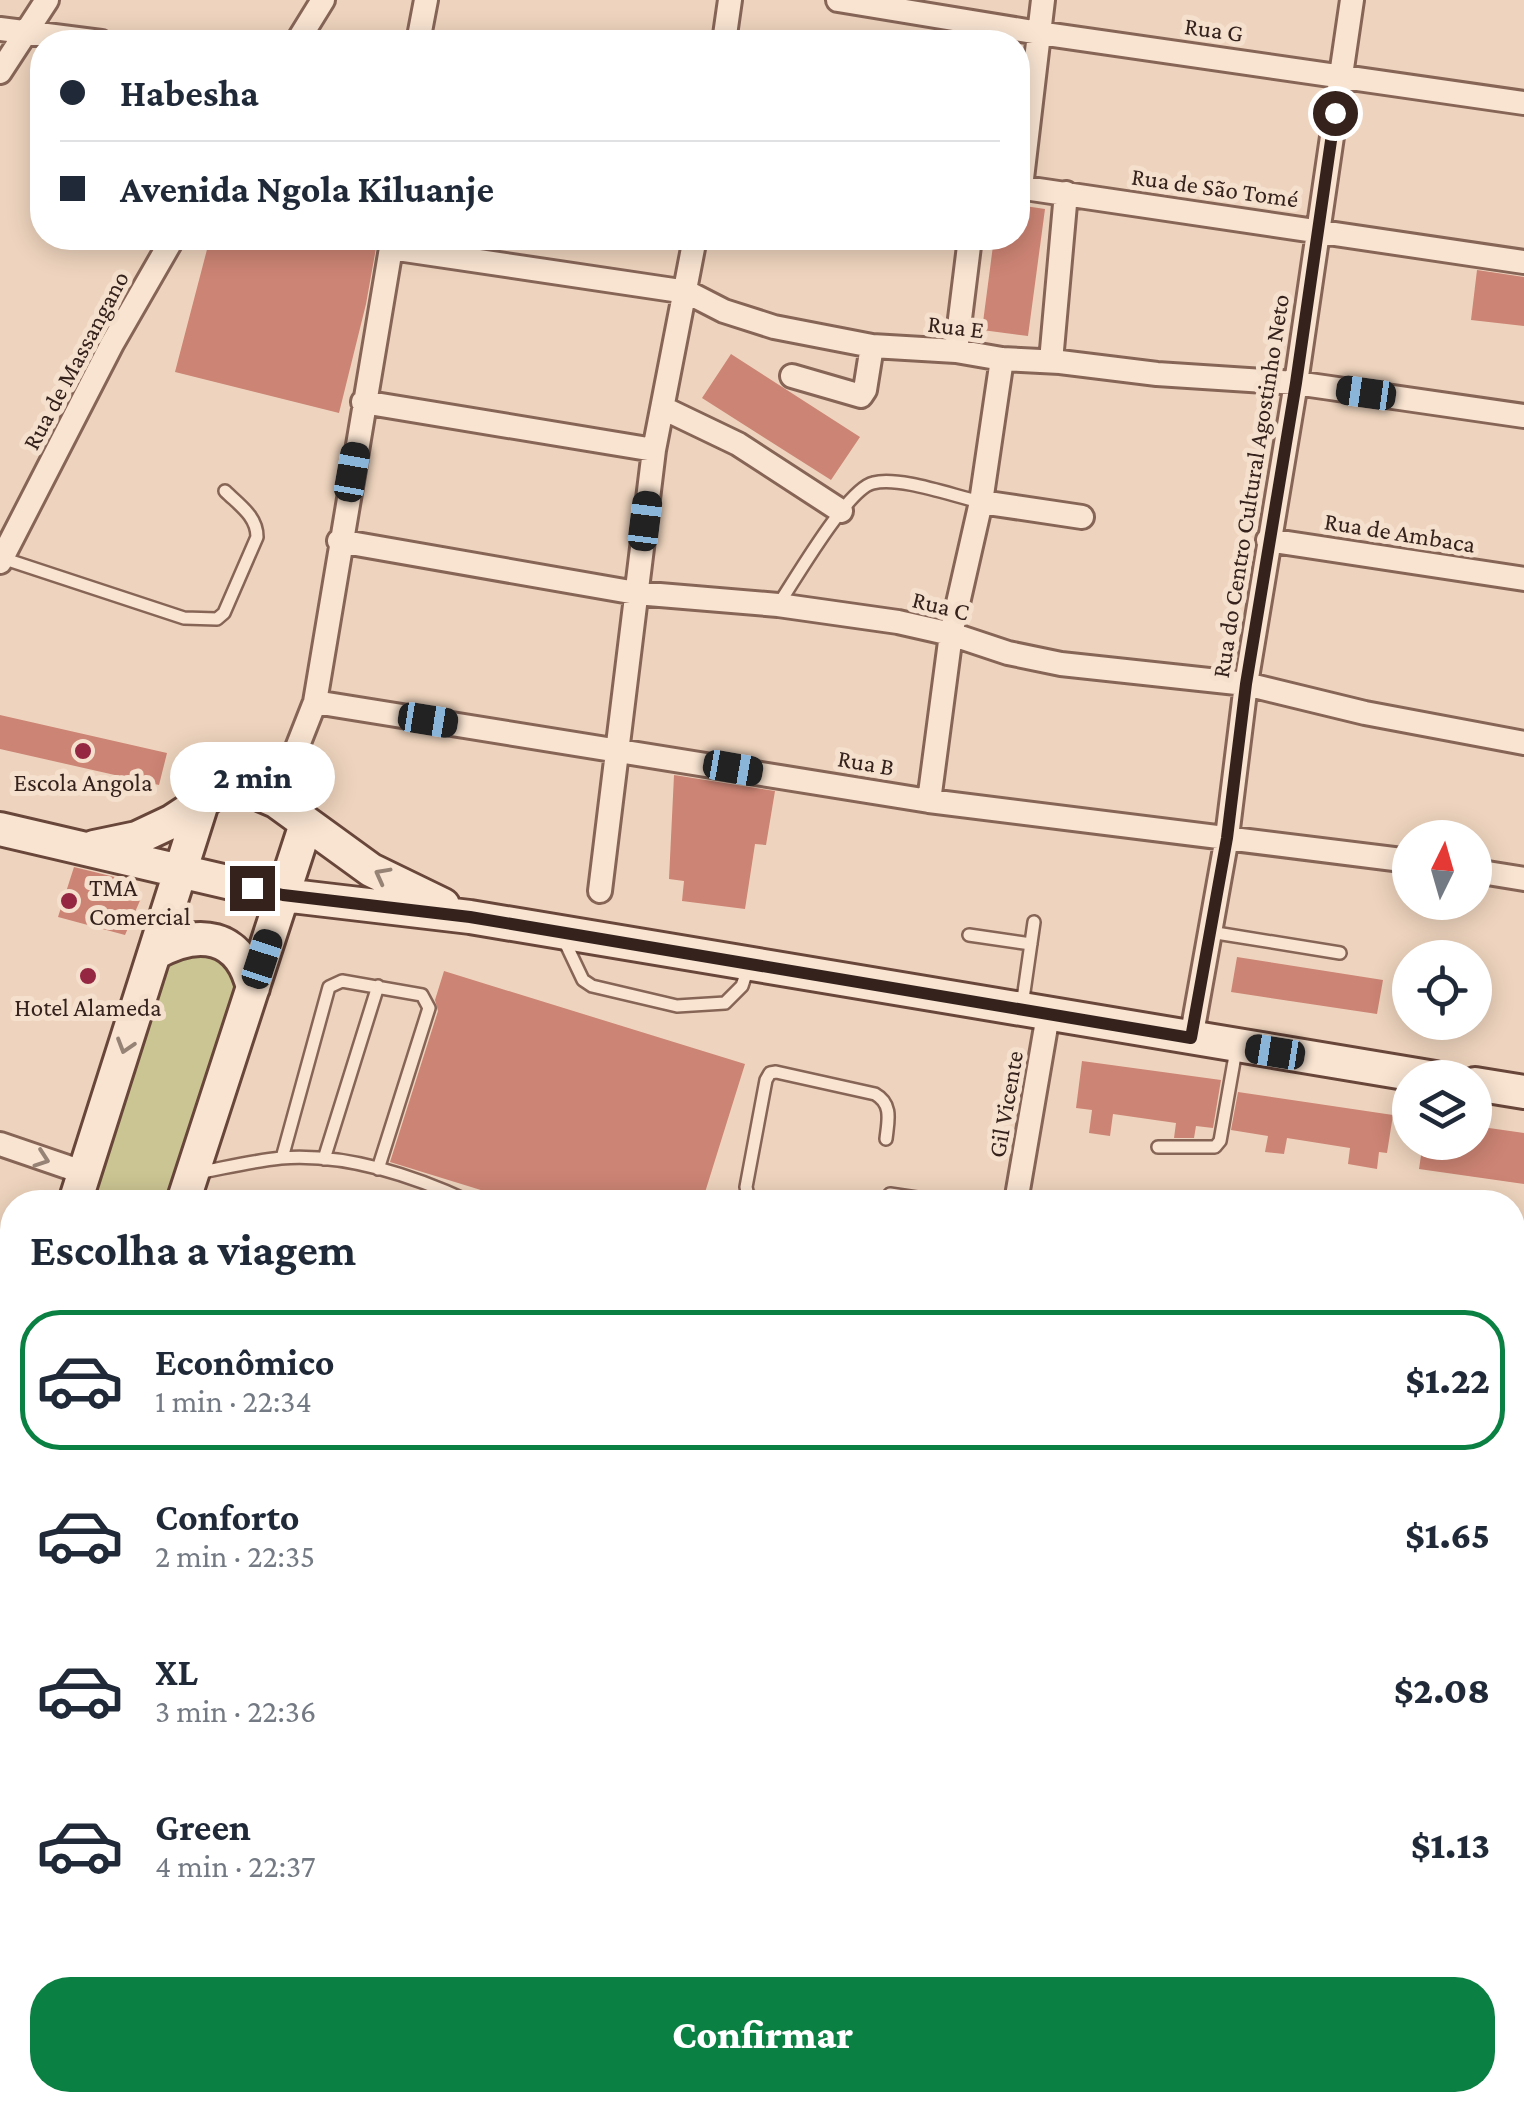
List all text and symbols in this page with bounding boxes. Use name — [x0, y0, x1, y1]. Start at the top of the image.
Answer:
street label: Rua G — [1183, 12, 1245, 47]
text: Habesha — [120, 72, 259, 114]
route start — [1313, 91, 1358, 136]
street label: Rua de São Tomé — [1130, 162, 1300, 213]
text: Avenida Ngola Kiluanje — [120, 168, 494, 210]
street label: Rua de Massangano — [17, 266, 135, 455]
street label: Rua do Centro Cultural Agostinho Neto — [1207, 292, 1295, 680]
street label: Rua E — [926, 310, 986, 343]
car — [1334, 374, 1398, 412]
car — [332, 440, 372, 504]
car — [626, 489, 664, 553]
street label: Rua de Ambaca — [1322, 507, 1478, 558]
street label: Rua C — [910, 585, 972, 626]
car — [396, 700, 460, 740]
marker: Escola Angola — [72, 740, 94, 762]
callout: 2 min — [170, 743, 334, 813]
street label: Rua B — [836, 744, 896, 781]
car — [701, 748, 765, 788]
text: 2 min — [213, 759, 292, 795]
place label: Escola Angola — [13, 769, 153, 797]
north arrow — [1392, 820, 1492, 920]
map controls — [1392, 820, 1492, 1160]
route end — [230, 866, 275, 911]
one-way arrow — [374, 868, 392, 887]
place label: TMA Comercial — [89, 874, 191, 930]
marker: TMA Comercial — [58, 890, 80, 912]
car — [238, 926, 286, 992]
button: locate — [1392, 940, 1492, 1040]
marker: Hotel Alameda — [77, 965, 99, 987]
place label: Hotel Alameda — [14, 994, 162, 1021]
car — [1243, 1032, 1307, 1072]
one-way arrow — [117, 1036, 137, 1053]
street label: Gil Vicente — [983, 1049, 1028, 1160]
button: layers — [1392, 1060, 1492, 1160]
one-way arrow — [33, 1147, 50, 1167]
text: Escolha a viagem — [30, 1225, 356, 1275]
icon: car — [35, 1335, 125, 1425]
text: Econômico — [155, 1341, 335, 1383]
text: $1.22 — [1405, 1359, 1490, 1401]
text: 1 min · 22:34 — [155, 1383, 312, 1419]
icon: car — [35, 1490, 125, 1580]
text: Conforto — [155, 1496, 300, 1538]
text: $1.65 — [1405, 1514, 1490, 1556]
text: 2 min · 22:35 — [155, 1538, 315, 1574]
icon: car — [35, 1645, 125, 1735]
text: XL — [155, 1651, 198, 1693]
text: $2.08 — [1394, 1669, 1490, 1711]
text: 3 min · 22:36 — [155, 1693, 316, 1729]
icon: car — [35, 1800, 125, 1890]
text: Green — [155, 1806, 251, 1848]
text: $1.13 — [1411, 1824, 1490, 1866]
text: 4 min · 22:37 — [155, 1848, 316, 1884]
button: Confirmar — [30, 1977, 1495, 2092]

